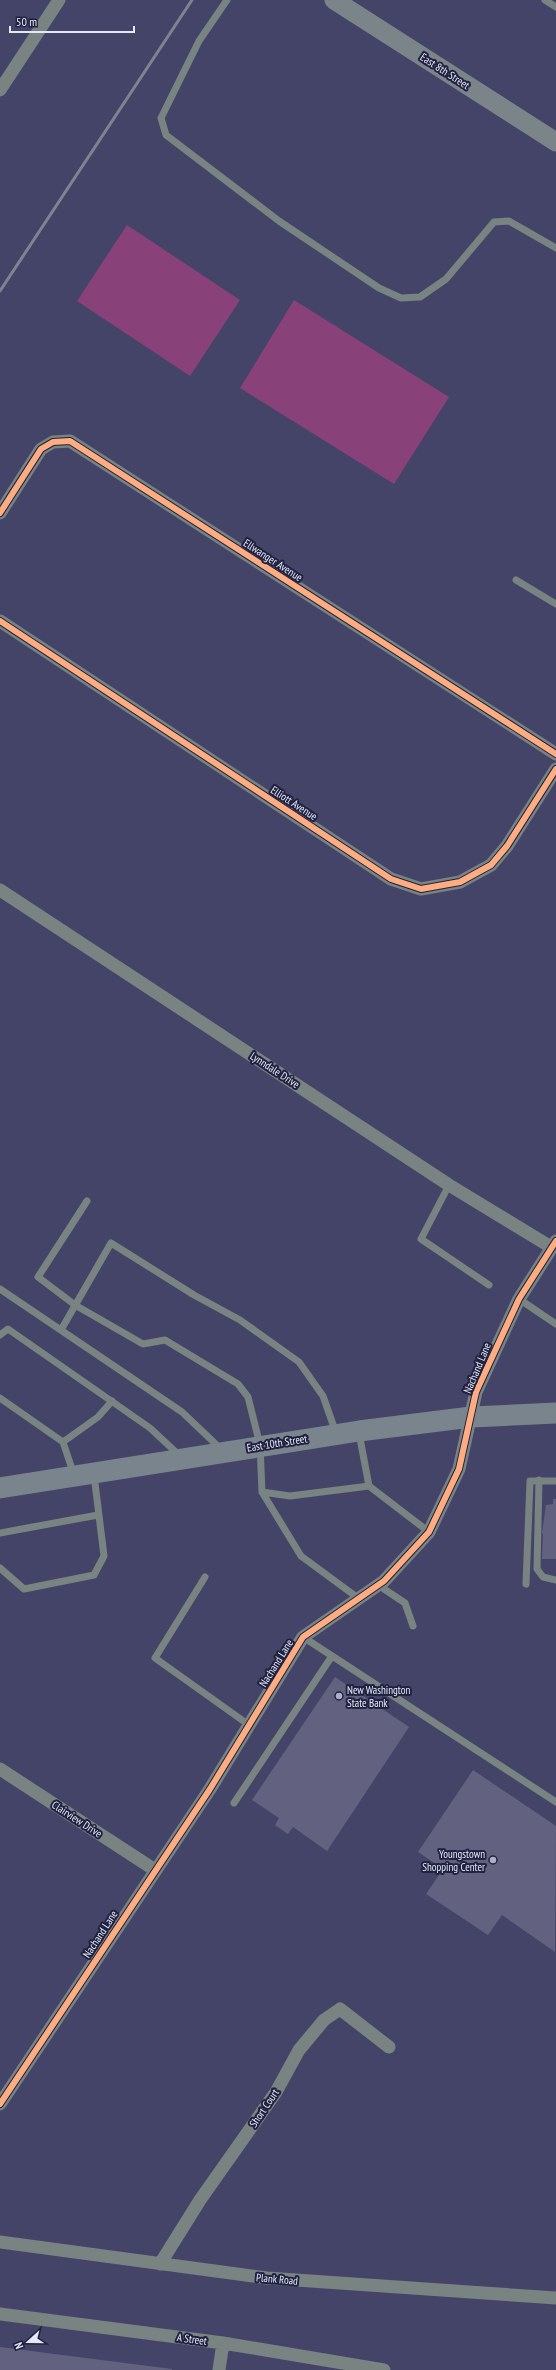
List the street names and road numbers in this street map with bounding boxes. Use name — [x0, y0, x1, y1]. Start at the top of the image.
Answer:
street label: East 8th Street — [418, 50, 472, 92]
street label: Ellwanger Avenue — [241, 536, 306, 585]
street label: Elliott Avenue — [268, 783, 320, 824]
street label: Lynndale Drive — [248, 1049, 303, 1091]
street label: Nachand Lane — [460, 1340, 494, 1395]
street label: East 10th Street — [246, 1431, 308, 1455]
street label: Nachand Lane — [256, 1636, 296, 1689]
street label: Clairview Drive — [49, 1798, 105, 1841]
street label: Nachand Lane — [80, 1907, 121, 1960]
street label: Short Court — [246, 2086, 282, 2130]
street label: Plank Road — [256, 2270, 299, 2288]
street label: A Street — [176, 2330, 208, 2348]

